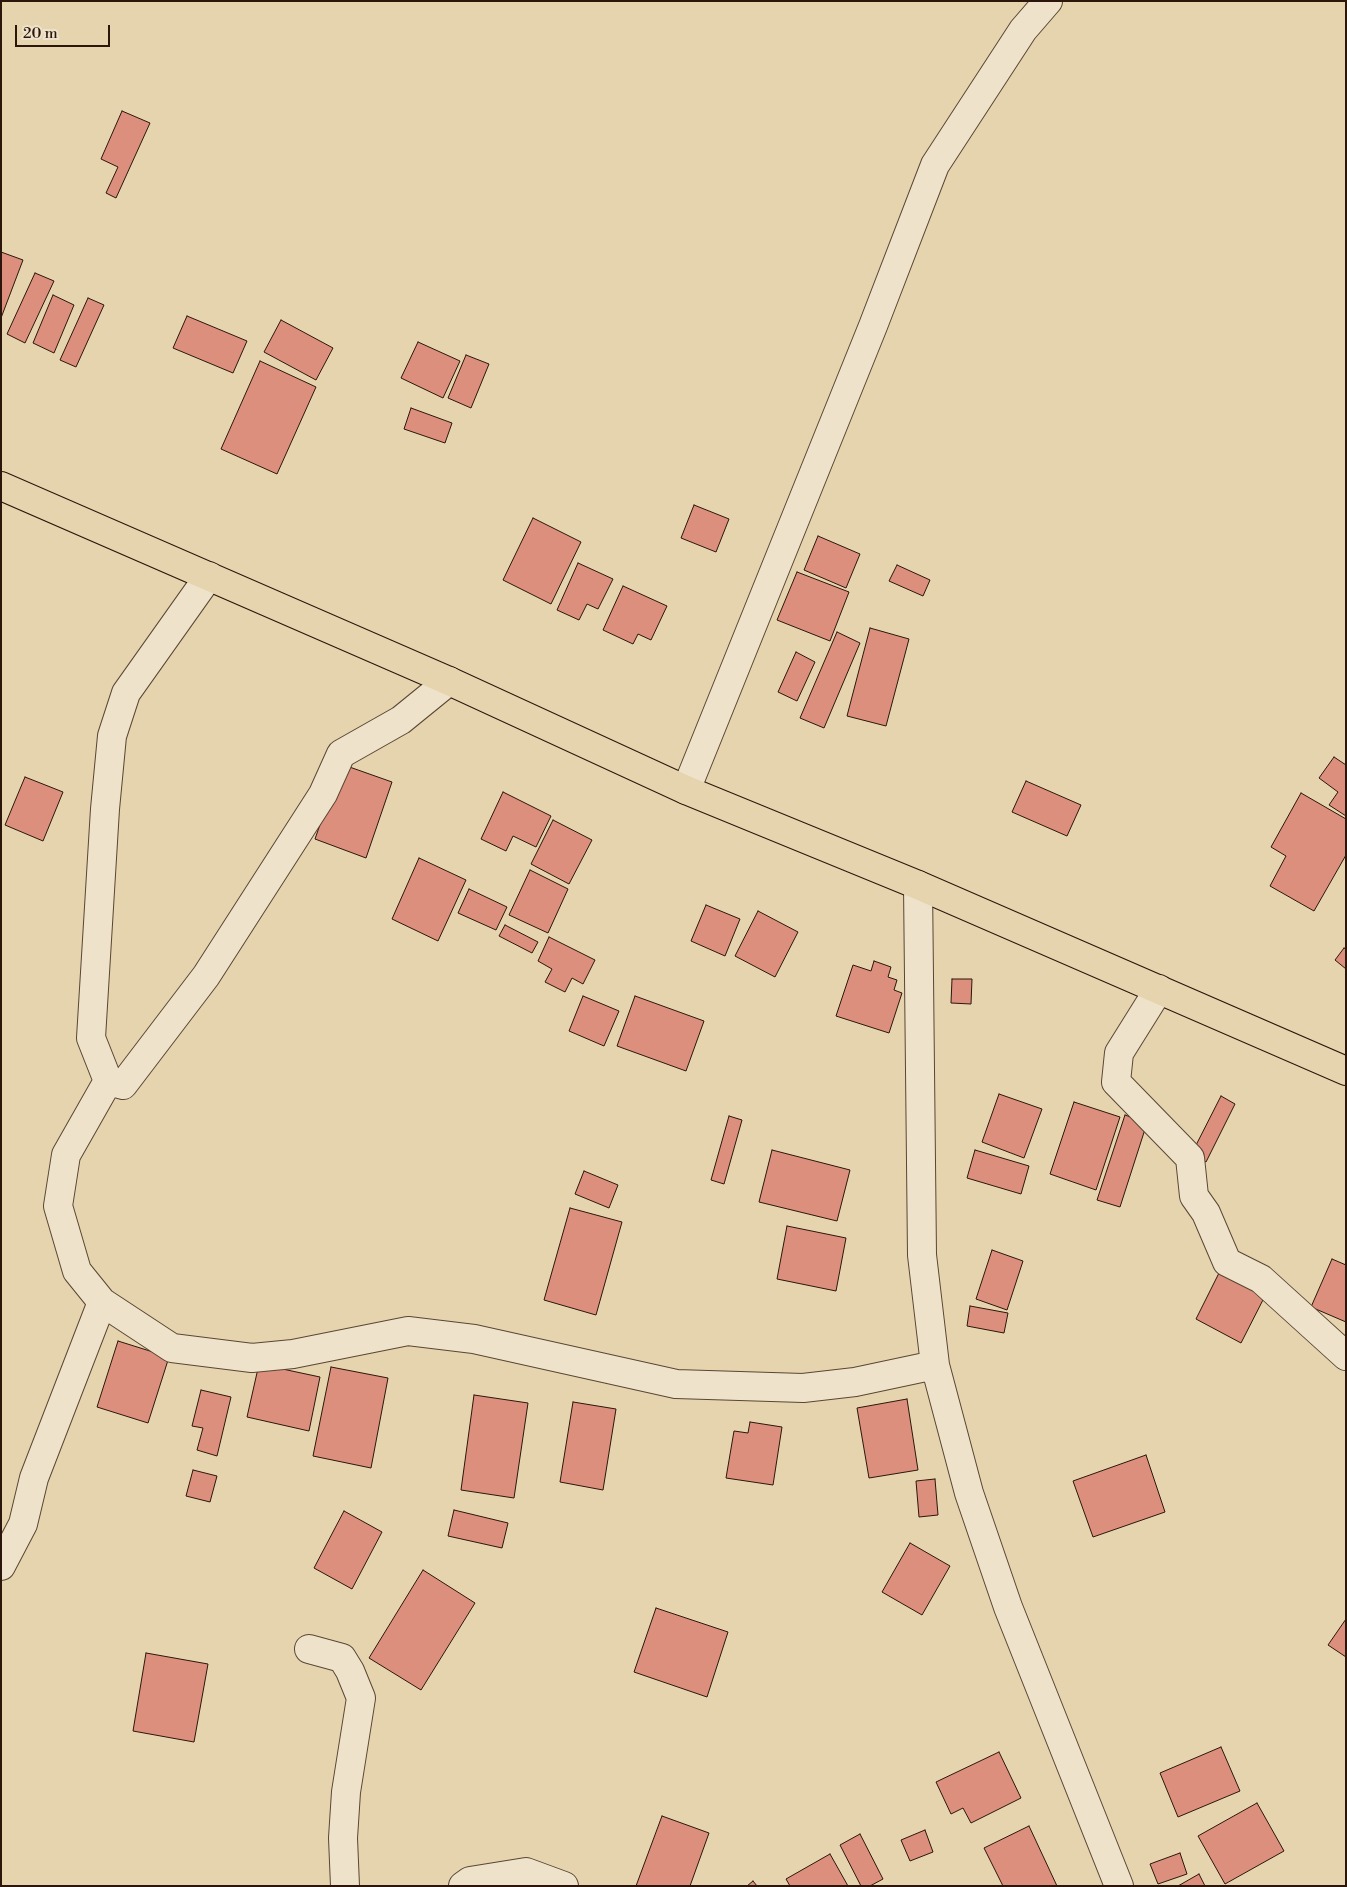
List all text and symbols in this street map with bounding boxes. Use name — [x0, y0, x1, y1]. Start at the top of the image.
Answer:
scale bar — [18, 15, 112, 47]
text: 20 m — [23, 24, 58, 43]

